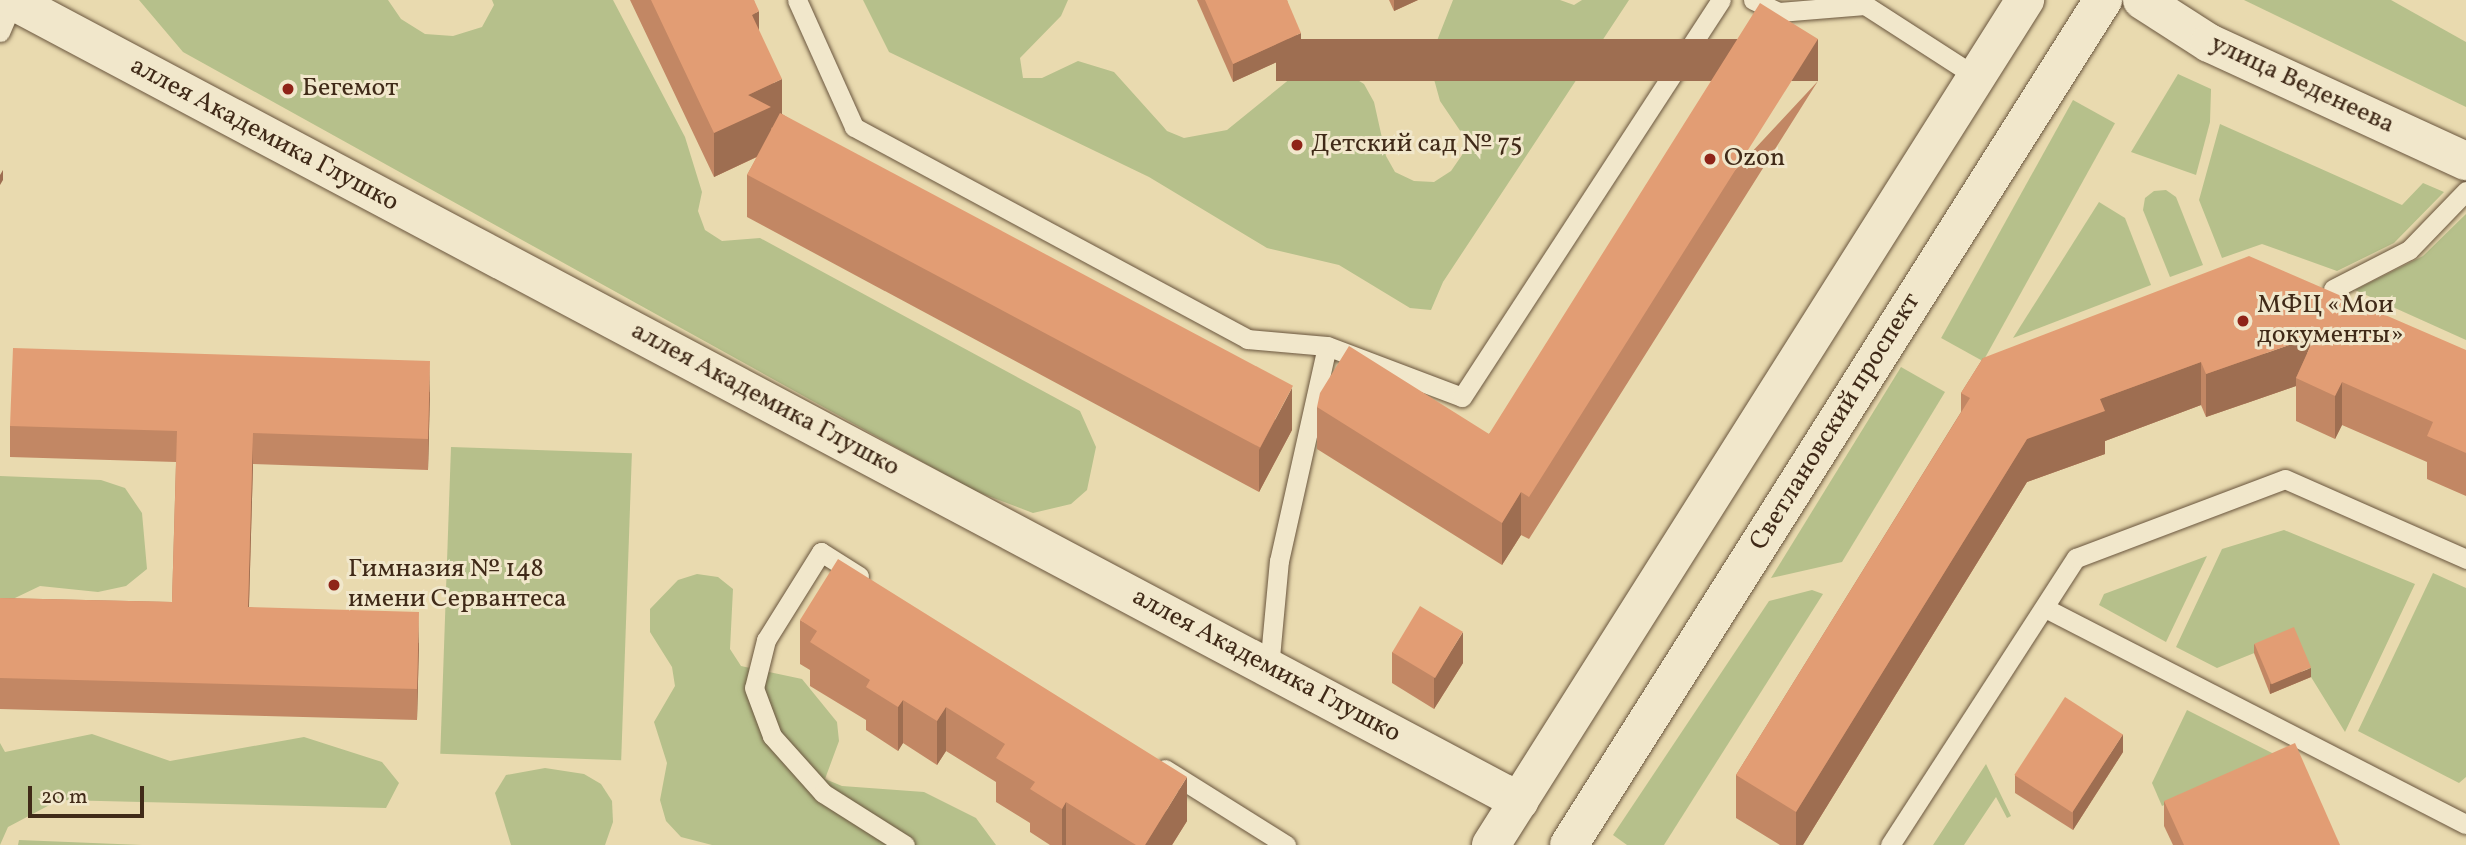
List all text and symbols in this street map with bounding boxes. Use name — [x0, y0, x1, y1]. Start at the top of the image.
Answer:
street label: улица Веденеева — [2205, 29, 2399, 141]
street label: аллея Академика Глушко — [124, 51, 404, 219]
place label: Бегемот — [302, 73, 398, 105]
marker: Бегемот — [280, 81, 296, 97]
place label: Детский сад № 75 — [1311, 129, 1523, 161]
marker: Детский сад № 75 — [1289, 137, 1305, 153]
place label: Ozon — [1724, 143, 1785, 175]
marker: Ozon — [1702, 151, 1718, 167]
street label: Светлановский проспект — [1744, 288, 1928, 556]
place label: МФЦ «Мои документы» — [2257, 290, 2404, 352]
marker: МФЦ «Мои документы» — [2235, 313, 2251, 329]
street label: аллея Академика Глушко — [625, 316, 905, 484]
place label: Гимназия № 148 имени Сервантеса — [348, 554, 567, 616]
marker: Гимназия № 148 имени Сервантеса — [326, 577, 342, 593]
street label: аллея Академика Глушко — [1126, 582, 1406, 750]
scale bar — [32, 772, 147, 816]
text: 20 m — [41, 783, 87, 812]

